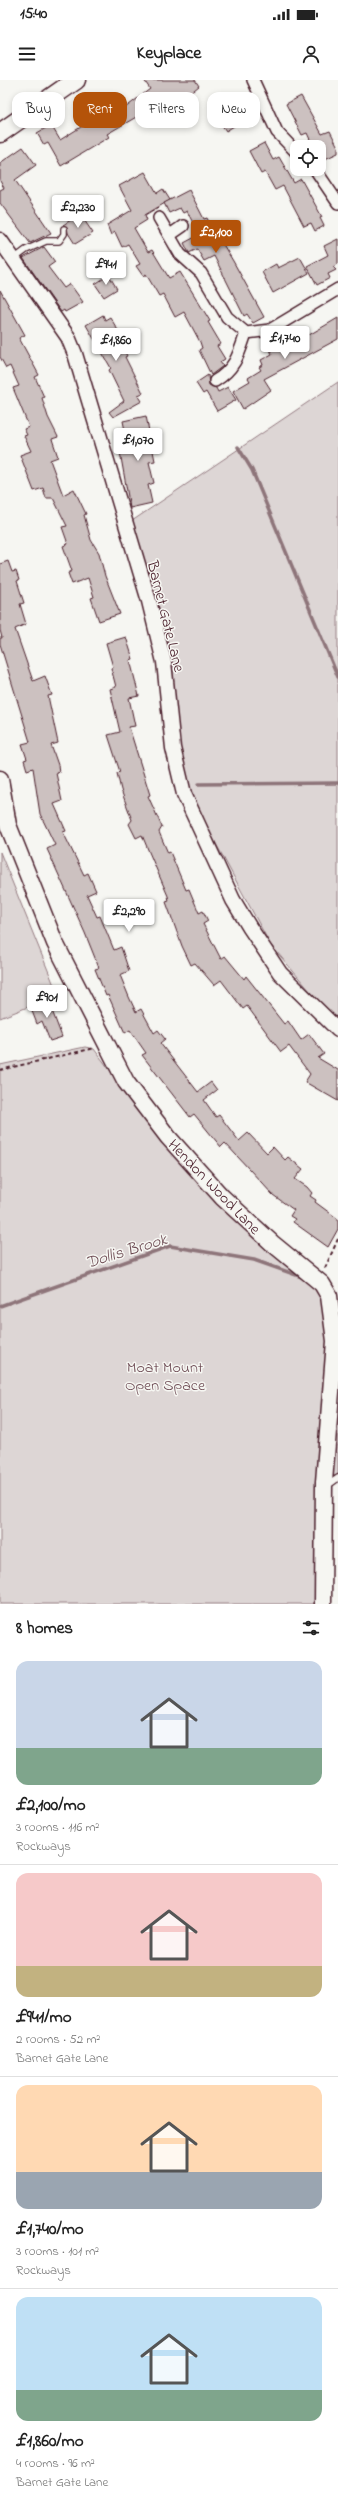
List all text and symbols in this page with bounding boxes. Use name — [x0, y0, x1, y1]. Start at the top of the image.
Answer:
text: 15:40 — [20, 3, 47, 25]
text: Keyplace — [137, 41, 201, 67]
icon: menu — [16, 43, 38, 65]
icon: person — [300, 43, 322, 65]
chip: Buy — [12, 92, 65, 128]
chip: Rent — [73, 92, 127, 128]
chip: Filters — [135, 92, 199, 128]
chip: New — [207, 92, 260, 128]
map controls — [290, 140, 326, 176]
button: locate — [290, 140, 326, 176]
pin: £2,230 — [45, 195, 111, 229]
text: £2,230 — [61, 198, 95, 217]
pin: £2,100 — [183, 220, 249, 254]
text: £2,100 — [200, 223, 232, 242]
pin: £941 — [82, 252, 130, 286]
text: £941 — [95, 255, 117, 274]
pin: £1,740 — [252, 326, 318, 360]
pin: £1,860 — [83, 328, 149, 362]
text: £1,740 — [270, 329, 300, 348]
text: £1,860 — [101, 331, 131, 350]
pin: £1,070 — [105, 428, 171, 462]
text: £1,070 — [122, 431, 154, 450]
street label: Barnet Gate Lane — [139, 557, 191, 675]
pin: £2,290 — [96, 899, 162, 933]
text: £2,290 — [113, 902, 145, 921]
pin: £901 — [23, 985, 71, 1019]
text: £901 — [36, 988, 58, 1007]
street label: Hendon Wood Lane — [161, 1134, 266, 1241]
water label: Dollis Brook — [83, 1227, 172, 1276]
park label: Moat Mount Open Space — [125, 1356, 206, 1398]
text: 8 homes — [16, 1616, 73, 1641]
icon: filters — [300, 1617, 322, 1639]
icon: home — [133, 1687, 205, 1759]
text: £2,100/mo — [16, 1793, 86, 1818]
text: 3 rooms · 116 m² — [16, 1818, 99, 1837]
text: Rockways — [16, 1837, 71, 1856]
icon: home — [133, 1899, 205, 1971]
text: £941/mo — [16, 2005, 72, 2030]
text: 2 rooms · 52 m² — [16, 2030, 100, 2049]
text: Barnet Gate Lane — [16, 2049, 108, 2068]
icon: home — [133, 2111, 205, 2183]
text: £1,740/mo — [16, 2217, 84, 2242]
text: 3 rooms · 101 m² — [16, 2242, 99, 2261]
text: Rockways — [16, 2261, 71, 2280]
icon: home — [133, 2323, 205, 2395]
text: £1,860/mo — [16, 2429, 84, 2454]
text: 4 rooms · 96 m² — [16, 2454, 95, 2473]
text: Barnet Gate Lane — [16, 2473, 108, 2492]

